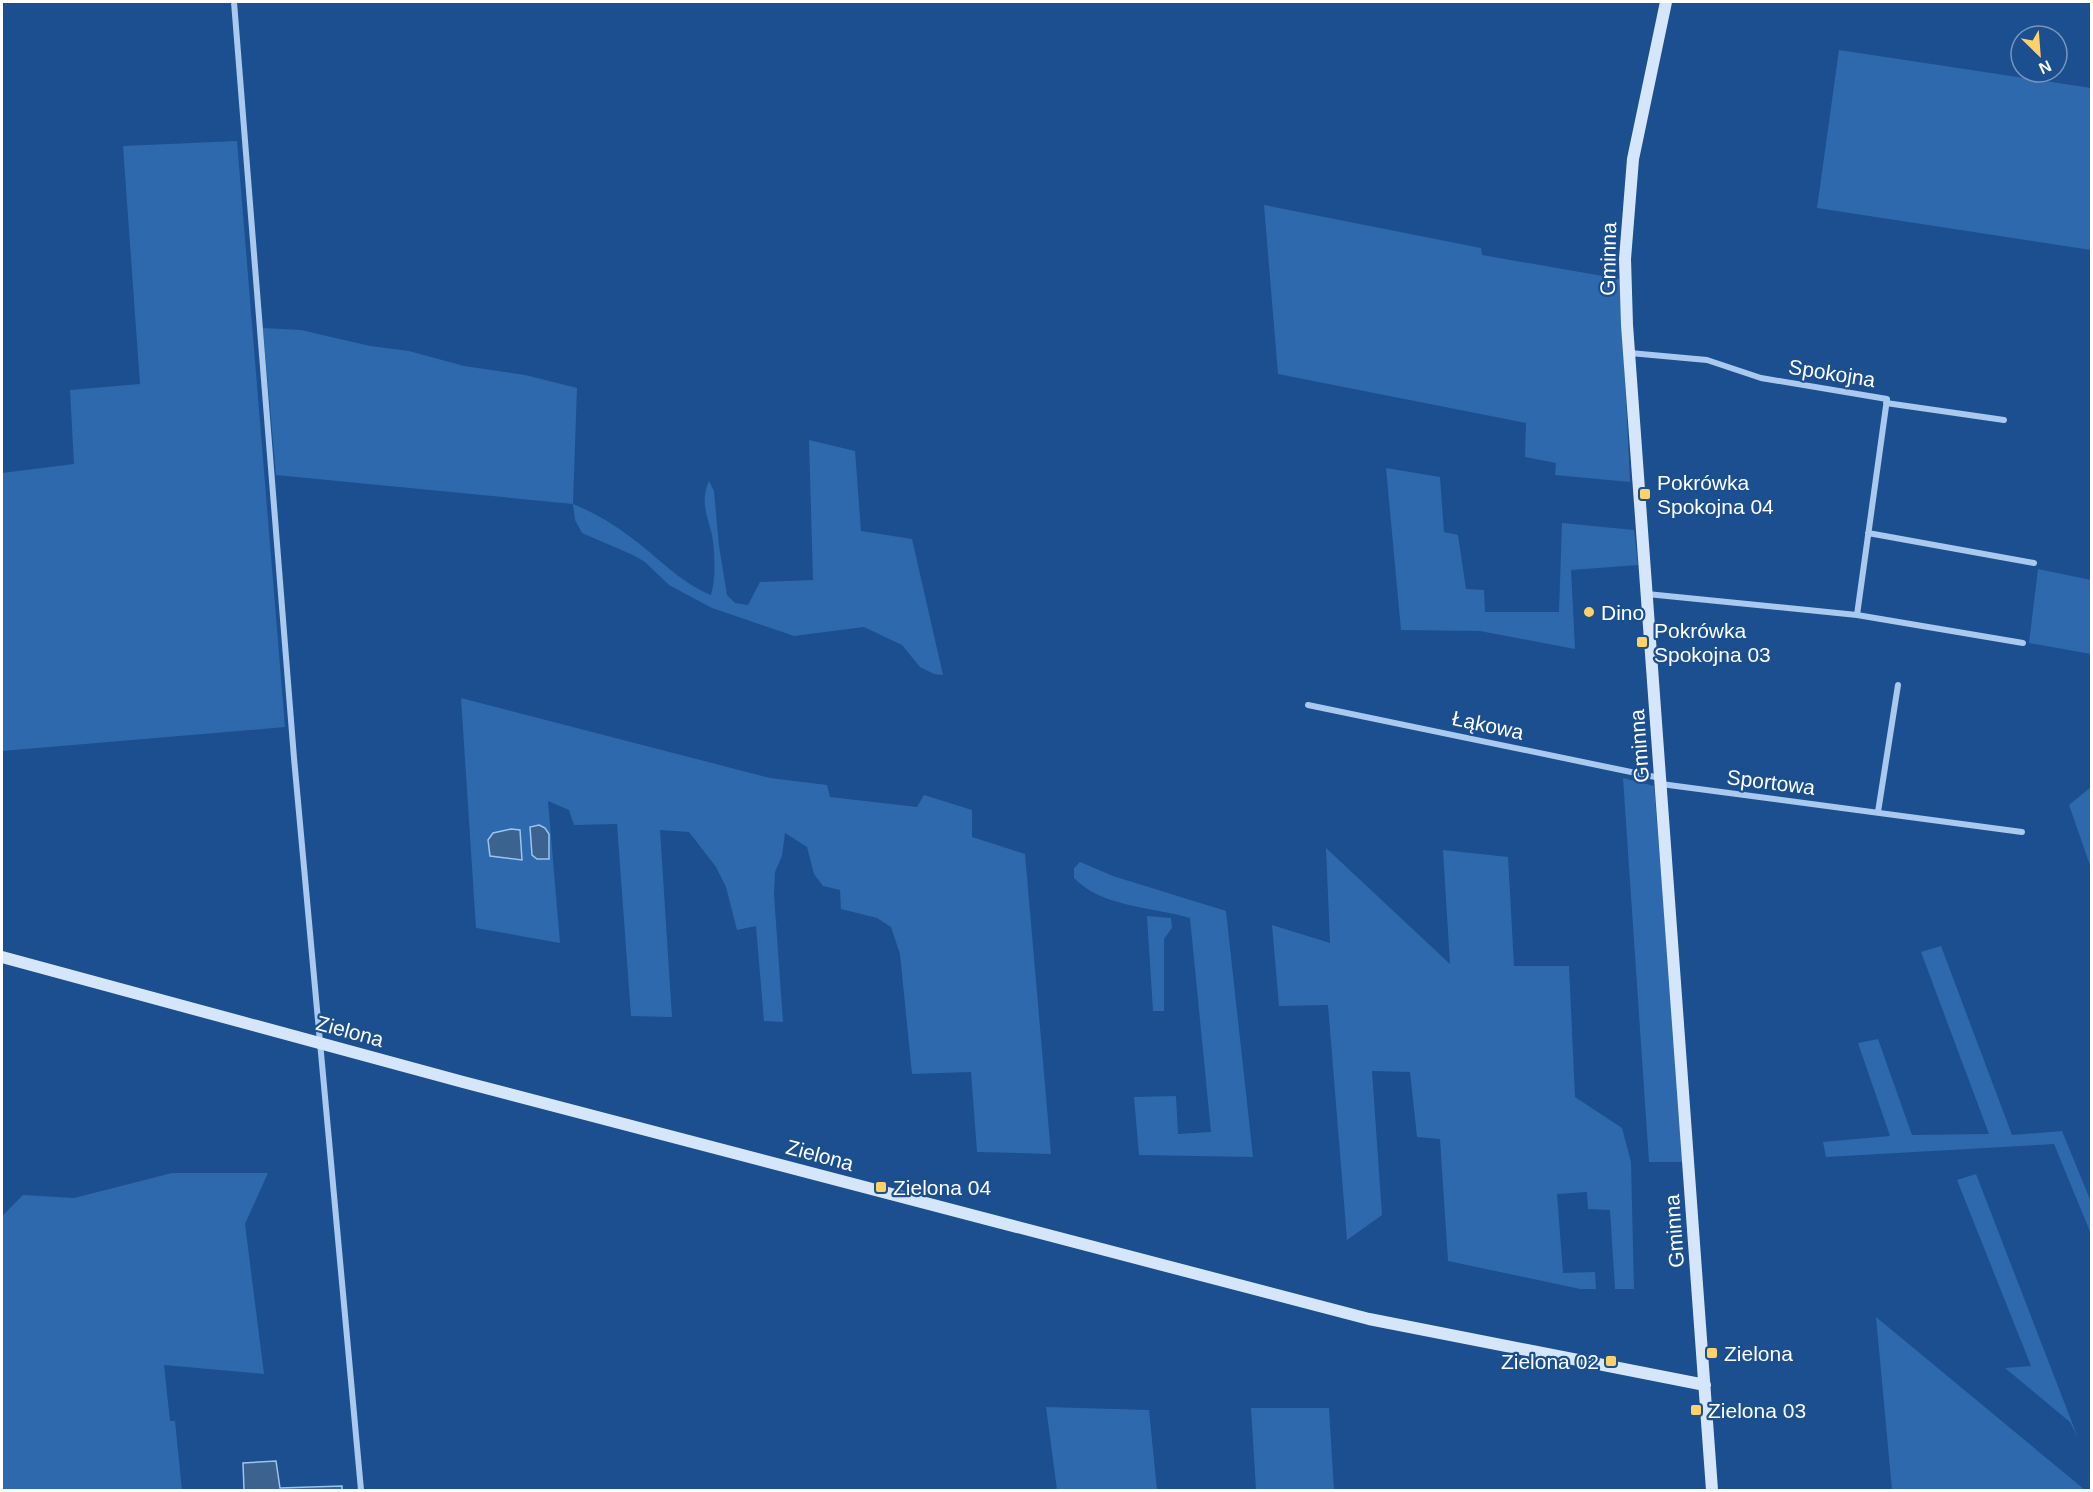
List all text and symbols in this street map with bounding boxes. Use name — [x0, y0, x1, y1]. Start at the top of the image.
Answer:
north arrow — [2009, 24, 2069, 84]
text: N — [2036, 57, 2054, 77]
street label: Gminna — [1596, 222, 1620, 296]
street label: Spokojna — [1787, 355, 1877, 391]
place label: Pokrówka Spokojna 04 — [1657, 471, 1774, 518]
marker: Pokrówka Spokojna 04 — [1638, 487, 1652, 501]
place label: Dino — [1601, 601, 1644, 624]
marker: Dino — [1582, 605, 1596, 619]
place label: Pokrówka Spokojna 03 — [1654, 619, 1771, 666]
marker: Pokrówka Spokojna 03 — [1635, 635, 1649, 649]
street label: Łąkowa — [1450, 706, 1526, 744]
street label: Gminna — [1625, 708, 1653, 783]
street label: Sportowa — [1726, 765, 1817, 799]
street label: Zielona — [314, 1011, 387, 1051]
street label: Zielona — [784, 1135, 857, 1175]
place label: Zielona 04 — [893, 1176, 991, 1199]
marker: Zielona 04 — [874, 1180, 888, 1194]
street label: Gminna — [1660, 1193, 1688, 1268]
place label: Zielona — [1724, 1342, 1793, 1365]
marker: Zielona — [1705, 1346, 1719, 1360]
place label: Zielona 02 — [1501, 1350, 1599, 1373]
marker: Zielona 02 — [1604, 1354, 1618, 1368]
place label: Zielona 03 — [1708, 1399, 1806, 1422]
marker: Zielona 03 — [1689, 1403, 1703, 1417]

